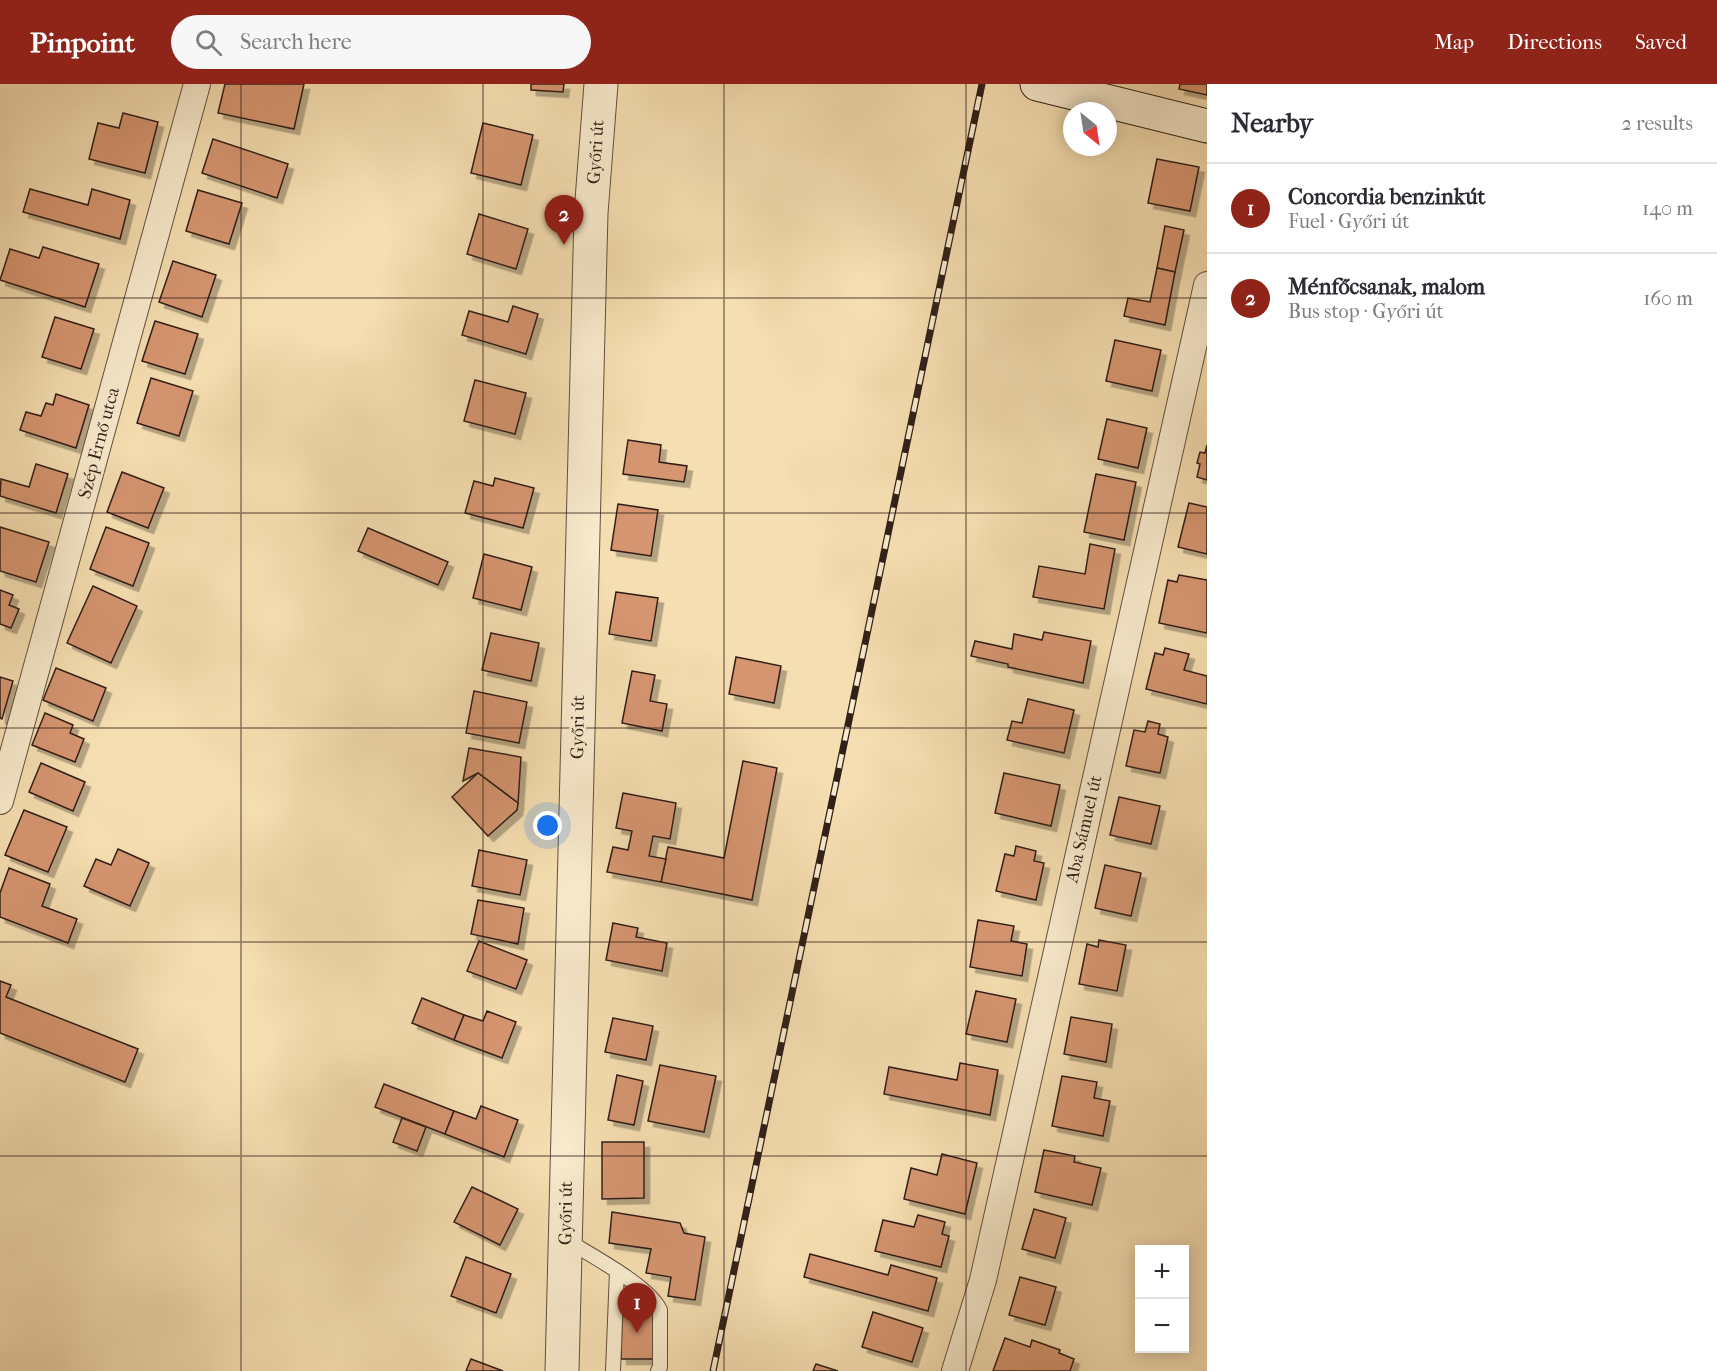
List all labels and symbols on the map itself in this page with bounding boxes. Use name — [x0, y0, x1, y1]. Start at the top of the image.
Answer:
north arrow — [1063, 102, 1117, 156]
street label: Győri út — [583, 119, 609, 185]
pin: 2 — [544, 196, 584, 245]
street label: Szép Ernő utca — [74, 384, 124, 501]
street label: Győri út — [567, 694, 589, 759]
street label: Aba Sámuel út — [1061, 772, 1107, 886]
your location — [533, 811, 562, 840]
street label: Győri út — [555, 1180, 577, 1245]
pin: 1 — [618, 1284, 656, 1333]

